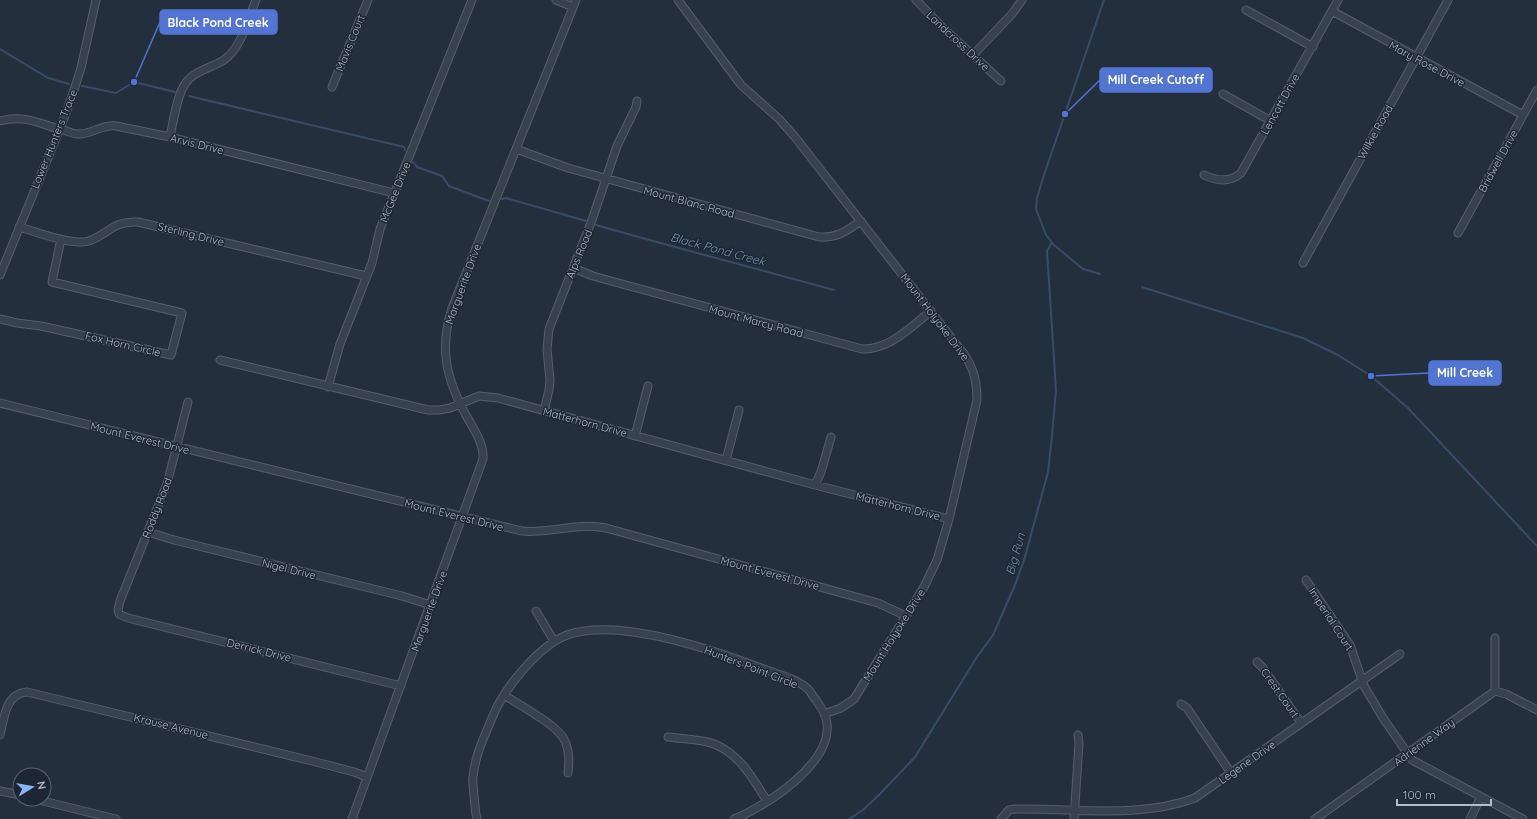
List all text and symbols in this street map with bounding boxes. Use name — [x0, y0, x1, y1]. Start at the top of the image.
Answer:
street label: Landcross Drive — [923, 8, 993, 74]
callout: Black Pond Creek — [160, 10, 277, 34]
street label: Mavis Court — [332, 12, 368, 73]
text: Black Pond Creek — [167, 15, 269, 30]
street label: Mary Rose Drive — [1387, 38, 1467, 90]
callout: Mill Creek Cutoff — [1100, 68, 1212, 92]
street label: Lencott Drive — [1257, 71, 1303, 137]
text: Mill Creek Cutoff — [1108, 72, 1205, 87]
street label: Lower Hunters Trace — [28, 87, 80, 191]
street label: Wilkie Road — [1354, 102, 1396, 162]
street label: Bridwell Drive — [1475, 127, 1521, 195]
street label: Arvis Drive — [169, 131, 225, 157]
street label: McGee Drive — [376, 160, 414, 224]
street label: Mount Blanc Road — [642, 183, 736, 221]
street label: Sterling Drive — [156, 219, 226, 249]
street label: Alps Road — [563, 227, 595, 281]
water label: Black Pond Creek — [669, 229, 769, 269]
street label: Marguerite Drive — [442, 242, 484, 326]
street label: Mount Holyoke Drive — [897, 270, 973, 364]
street label: Mount Marcy Road — [707, 302, 805, 340]
street label: Fox Horn Circle — [84, 329, 162, 359]
callout: Mill Creek — [1429, 361, 1501, 385]
text: Mill Creek — [1437, 365, 1493, 380]
street label: Matterhorn Drive — [541, 404, 629, 440]
street label: Mount Everest Drive — [89, 419, 191, 457]
street label: Roddy Road — [139, 476, 175, 540]
street label: Matterhorn Drive — [854, 489, 942, 523]
street label: Mount Everest Drive — [403, 496, 505, 534]
water label: Big Run — [1002, 530, 1028, 577]
street label: Mount Everest Drive — [719, 553, 821, 593]
street label: Nigel Drive — [261, 556, 317, 582]
street label: Marguerite Drive — [408, 569, 450, 653]
street label: Imperial Court — [1305, 585, 1357, 653]
street label: Mount Holyoke Drive — [860, 586, 928, 684]
street label: Derrick Drive — [225, 635, 293, 665]
street label: Hunters Point Circle — [702, 643, 800, 691]
street label: Crest Court — [1258, 665, 1302, 721]
street label: Krause Avenue — [132, 710, 210, 742]
street label: Adrienne Way — [1391, 715, 1457, 769]
street label: Legene Drive — [1216, 737, 1278, 787]
north arrow — [12, 767, 52, 807]
text: N — [34, 780, 49, 790]
scale bar — [1397, 781, 1491, 807]
text: 100 m — [1403, 787, 1436, 802]

